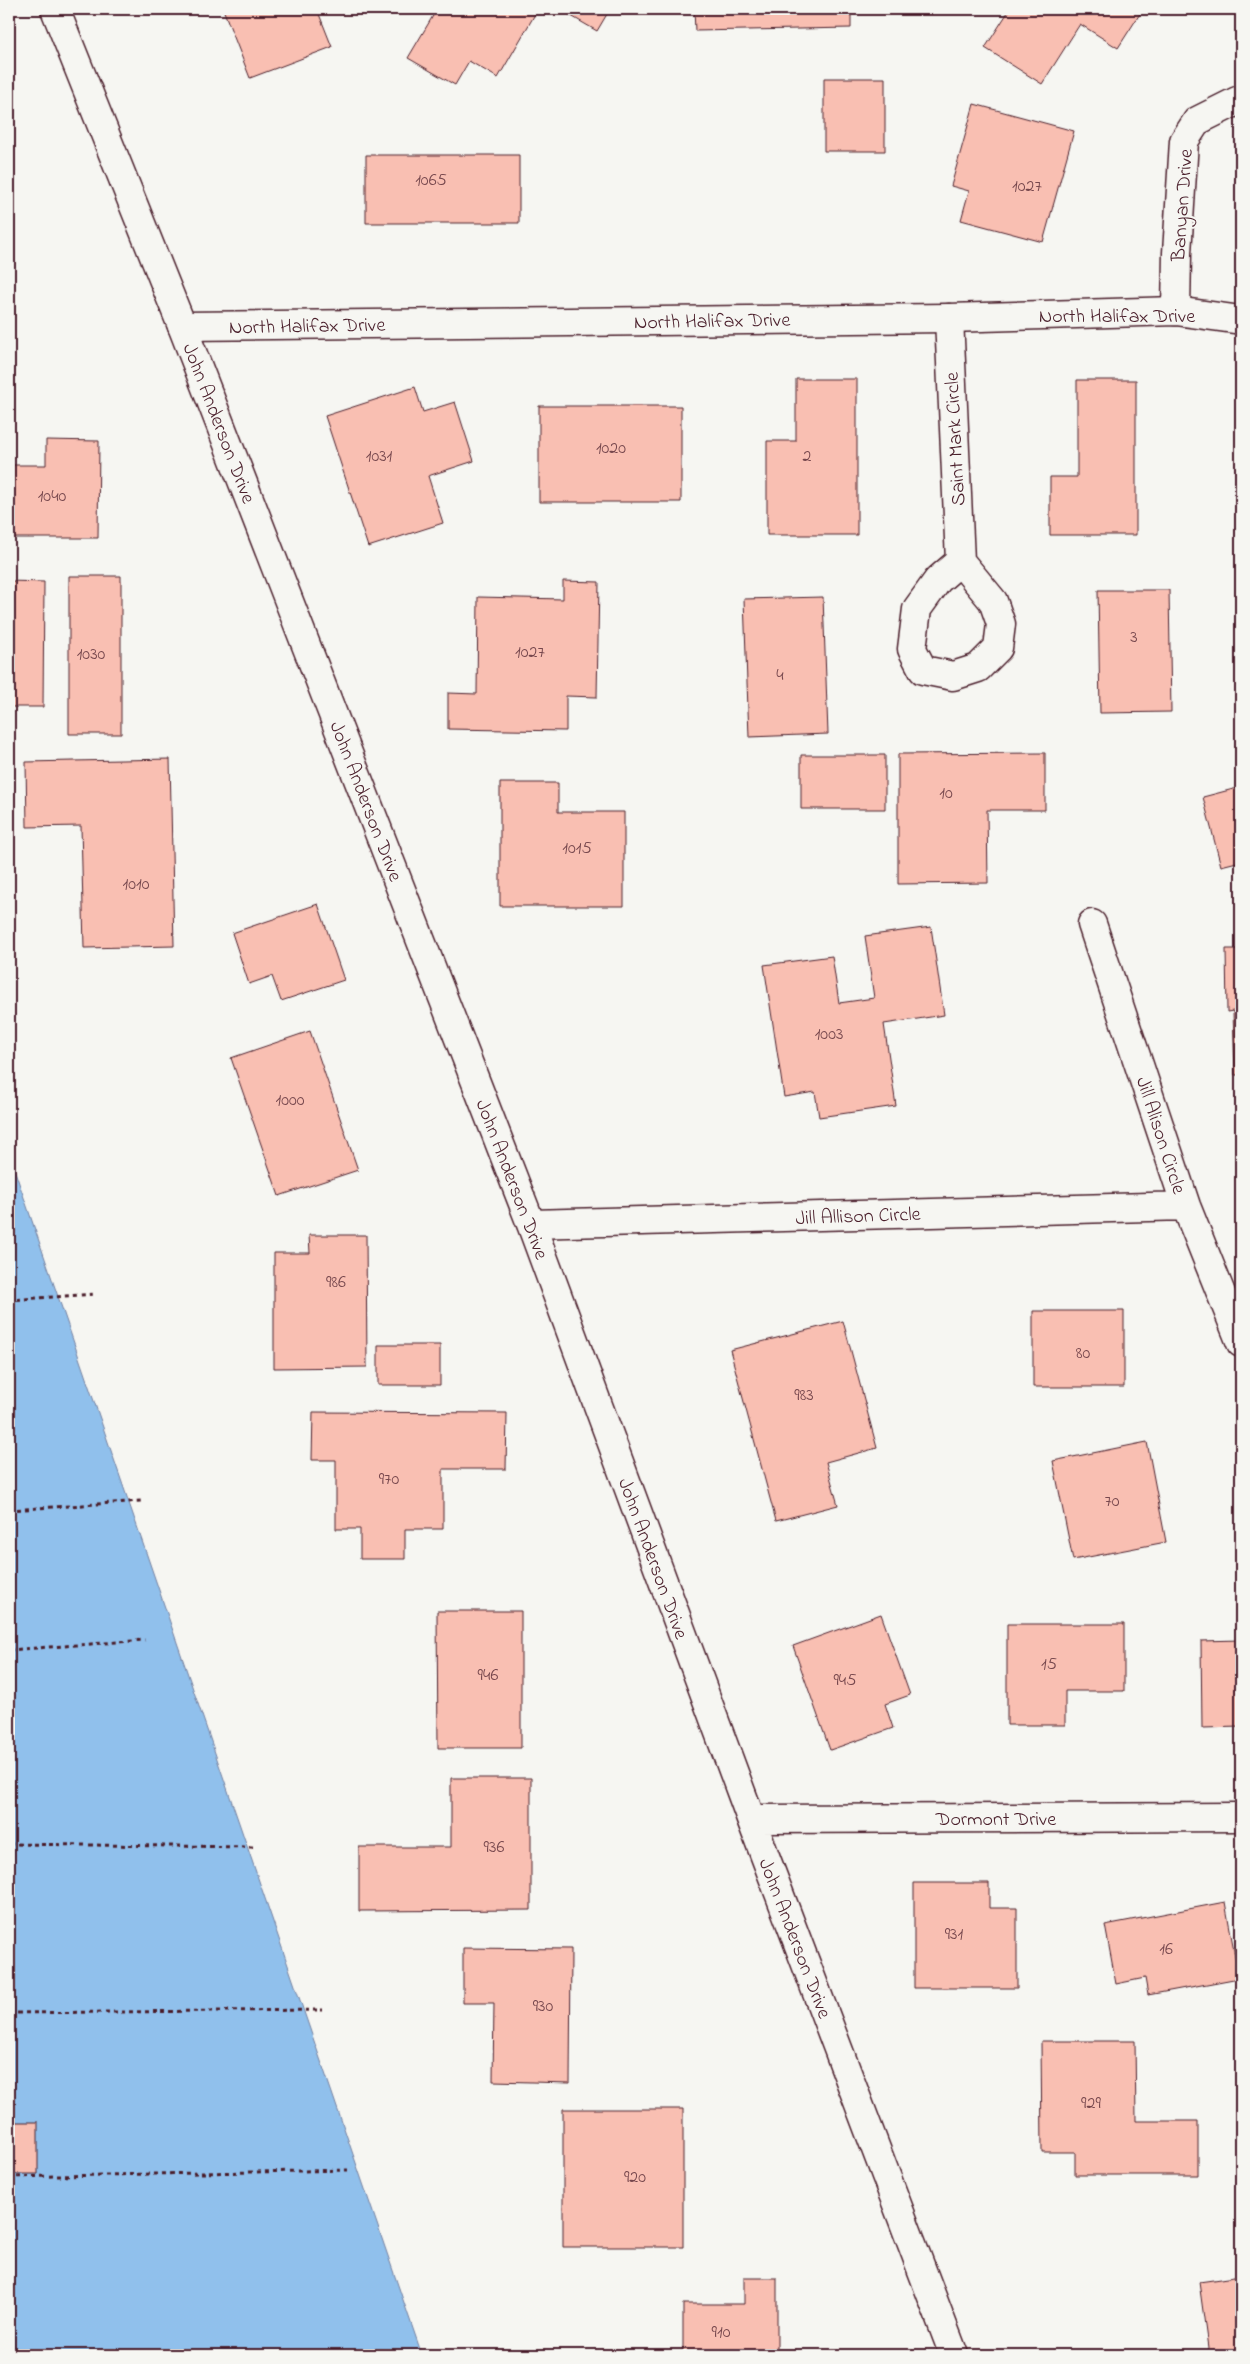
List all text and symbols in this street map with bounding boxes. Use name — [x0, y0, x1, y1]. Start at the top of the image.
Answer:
street label: Banyan Drive — [1165, 148, 1202, 263]
house number: 1065 — [415, 168, 447, 194]
house number: 1027 — [1012, 174, 1043, 200]
street label: North Halifax Drive — [1039, 303, 1195, 332]
street label: North Halifax Drive — [634, 307, 791, 338]
street label: North Halifax Drive — [229, 312, 386, 343]
street label: John Anderson Drive — [174, 339, 262, 508]
street label: Saint Mark Circle — [939, 371, 974, 506]
house number: 1020 — [596, 436, 626, 462]
house number: 1031 — [366, 444, 393, 470]
house number: 2 — [803, 444, 812, 470]
house number: 1040 — [38, 484, 67, 510]
house number: 3 — [1130, 625, 1138, 651]
house number: 1027 — [515, 640, 546, 666]
house number: 1030 — [77, 642, 106, 668]
house number: 4 — [776, 663, 784, 689]
street label: John Anderson Drive — [321, 717, 409, 886]
house number: 10 — [939, 781, 953, 807]
house number: 1015 — [562, 836, 592, 862]
house number: 1010 — [123, 872, 150, 898]
house number: 1003 — [815, 1022, 843, 1048]
street label: Jill Alison Circle — [1127, 1073, 1192, 1198]
house number: 1000 — [275, 1088, 305, 1114]
street label: John Anderson Drive — [467, 1095, 555, 1264]
street label: Jill Allison Circle — [795, 1201, 921, 1234]
house number: 986 — [326, 1270, 346, 1296]
house number: 80 — [1076, 1341, 1090, 1367]
house number: 983 — [794, 1383, 814, 1409]
house number: 970 — [379, 1467, 400, 1493]
street label: John Anderson Drive — [609, 1474, 694, 1644]
house number: 70 — [1104, 1489, 1120, 1515]
house number: 15 — [1041, 1652, 1057, 1678]
house number: 946 — [478, 1663, 498, 1689]
house number: 945 — [833, 1668, 857, 1694]
street label: Dormont Drive — [935, 1806, 1056, 1835]
house number: 936 — [484, 1835, 504, 1861]
street label: John Anderson Drive — [750, 1854, 838, 2023]
house number: 931 — [945, 1922, 964, 1948]
house number: 16 — [1159, 1937, 1173, 1963]
house number: 930 — [533, 1994, 554, 2020]
house number: 929 — [1081, 2091, 1101, 2117]
house number: 920 — [624, 2165, 646, 2191]
house number: 910 — [712, 2320, 731, 2346]

